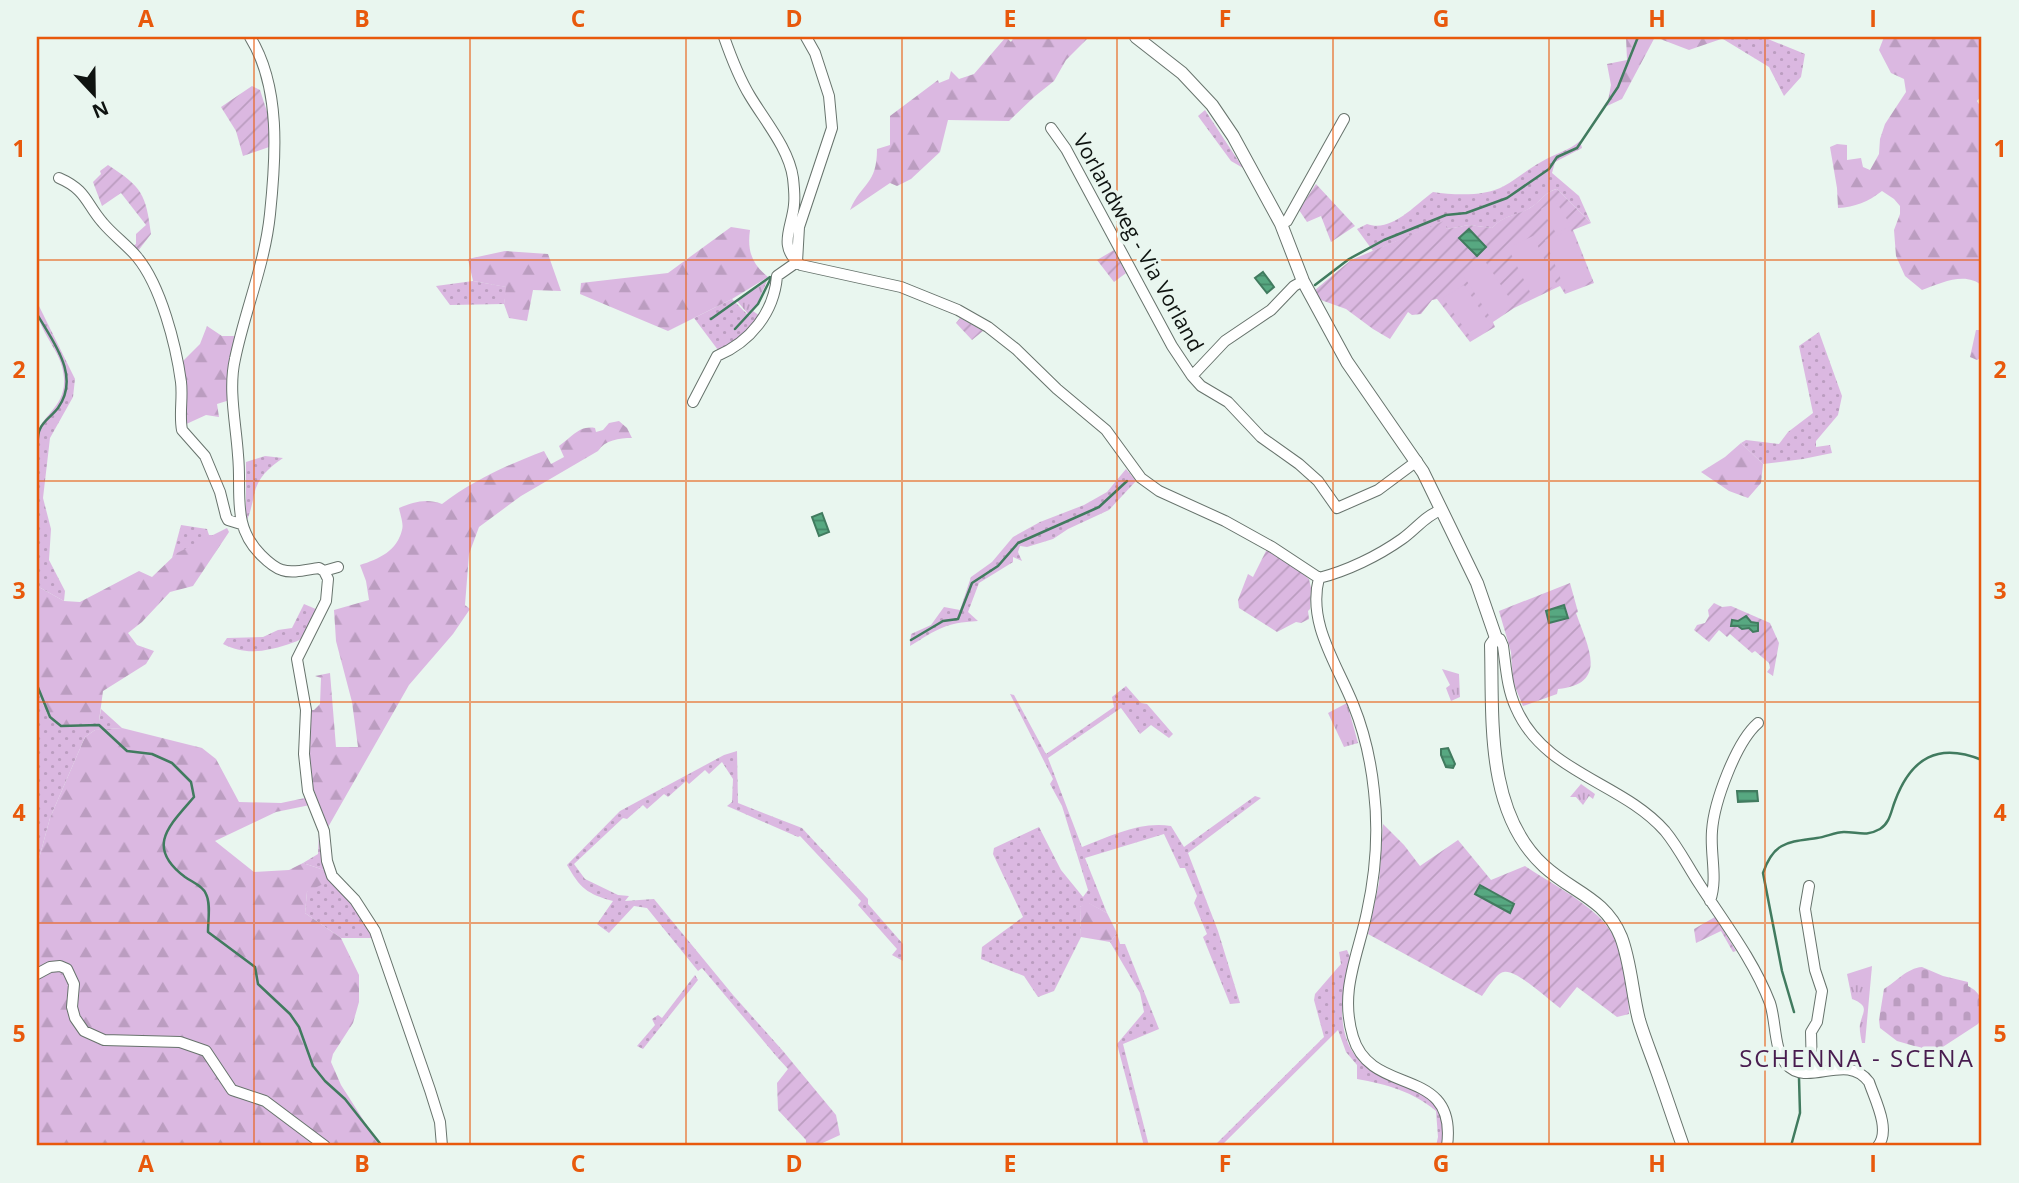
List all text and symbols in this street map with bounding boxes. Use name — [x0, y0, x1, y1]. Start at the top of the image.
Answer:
text: A — [138, 2, 154, 34]
text: B — [354, 2, 370, 34]
text: C — [571, 2, 585, 34]
text: D — [785, 2, 803, 34]
text: E — [1004, 2, 1016, 34]
text: F — [1219, 2, 1231, 34]
text: G — [1433, 2, 1449, 34]
text: H — [1648, 2, 1666, 34]
text: I — [1869, 2, 1877, 34]
north arrow — [60, 60, 130, 130]
text: N — [88, 95, 112, 125]
street label: Vorlandweg - Via Vorland — [1067, 129, 1210, 356]
text: 1 — [12, 132, 26, 164]
text: 1 — [1993, 132, 2007, 164]
text: 2 — [12, 353, 26, 385]
text: 2 — [1993, 353, 2007, 385]
text: 3 — [12, 574, 26, 606]
text: 3 — [1993, 574, 2007, 606]
text: 4 — [12, 796, 26, 828]
text: 4 — [1993, 796, 2007, 828]
text: 5 — [12, 1017, 26, 1049]
text: 5 — [1993, 1017, 2007, 1049]
district label: SCHENNA - SCENA — [1739, 1041, 1975, 1074]
text: A — [138, 1147, 154, 1179]
text: B — [354, 1147, 370, 1179]
text: C — [571, 1147, 585, 1179]
text: D — [785, 1147, 803, 1179]
text: E — [1004, 1147, 1016, 1179]
text: F — [1219, 1147, 1231, 1179]
text: G — [1433, 1147, 1449, 1179]
text: H — [1648, 1147, 1666, 1179]
text: I — [1869, 1147, 1877, 1179]

